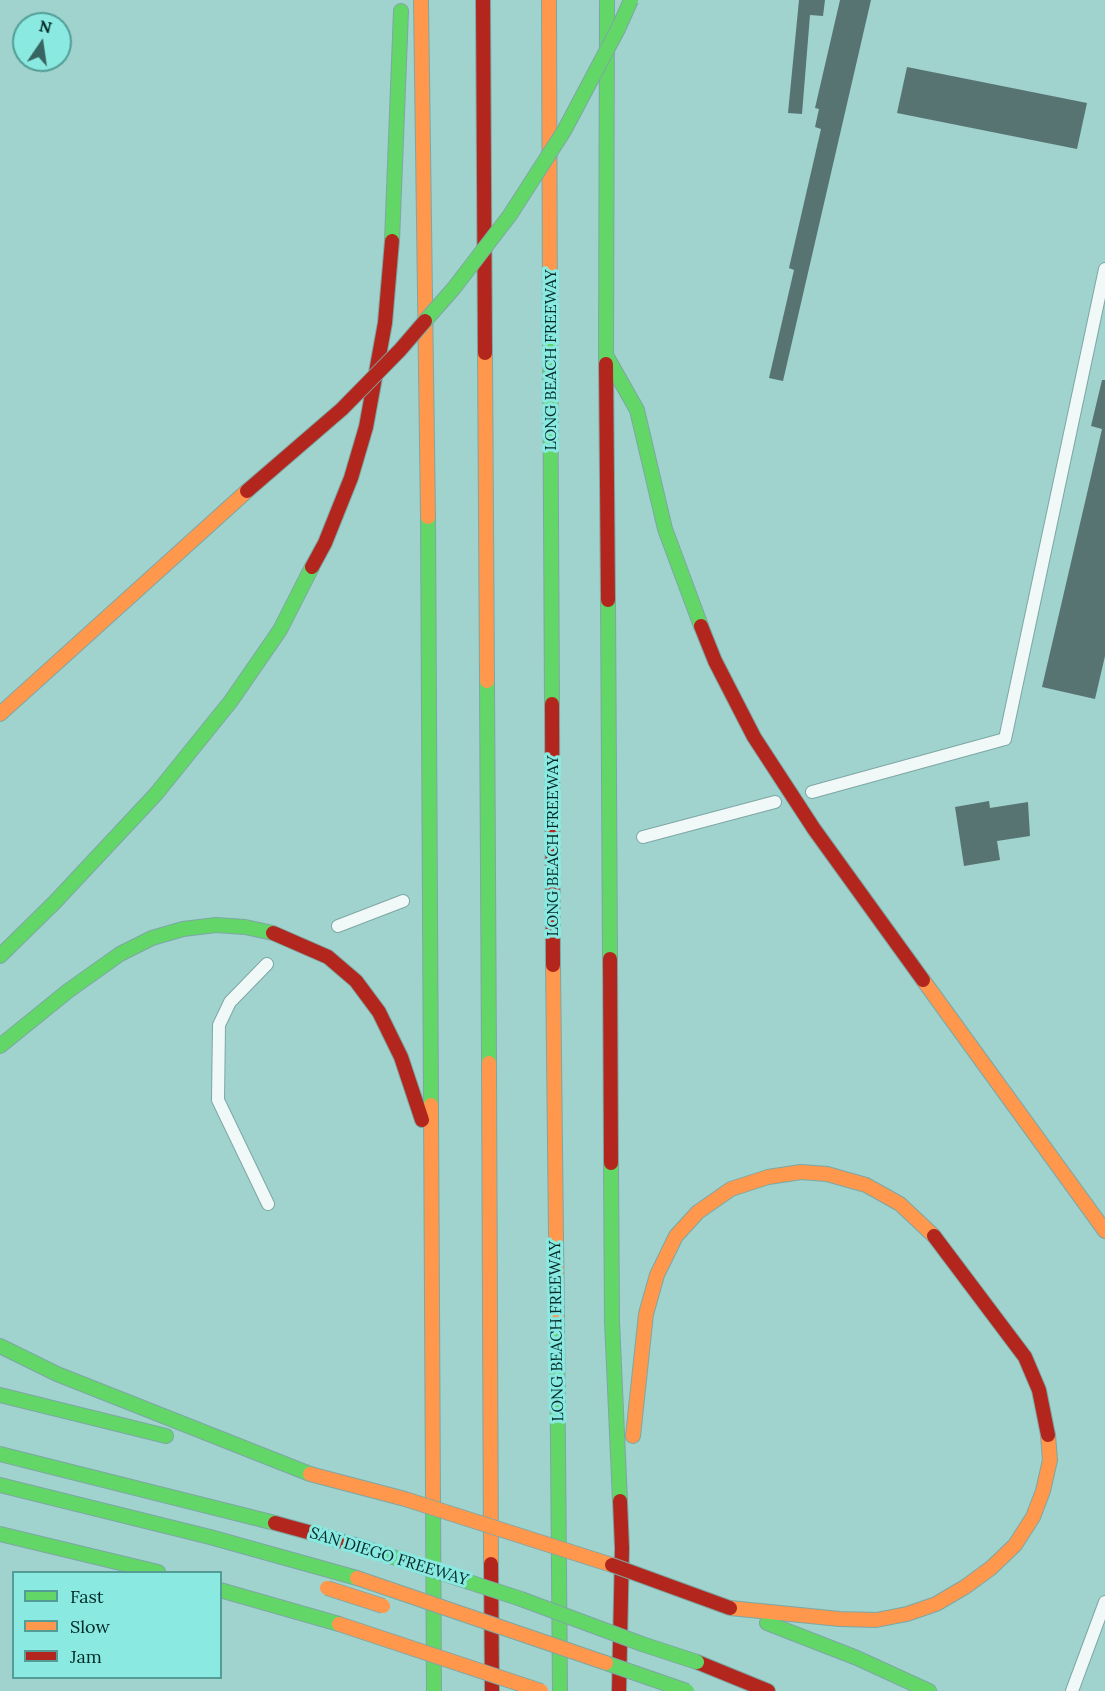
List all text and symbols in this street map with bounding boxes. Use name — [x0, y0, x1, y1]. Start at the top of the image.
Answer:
north arrow — [12, 12, 72, 72]
text: N — [37, 15, 54, 38]
street label: LONG BEACH FREEWAY — [541, 269, 561, 451]
street label: LONG BEACH FREEWAY — [543, 755, 563, 937]
street label: LONG BEACH FREEWAY — [546, 1240, 568, 1422]
street label: SAN DIEGO FREEWAY — [307, 1524, 471, 1590]
legend — [12, 1571, 222, 1679]
text: Fast — [70, 1585, 104, 1608]
text: Slow — [70, 1615, 110, 1638]
text: Jam — [70, 1645, 102, 1668]

